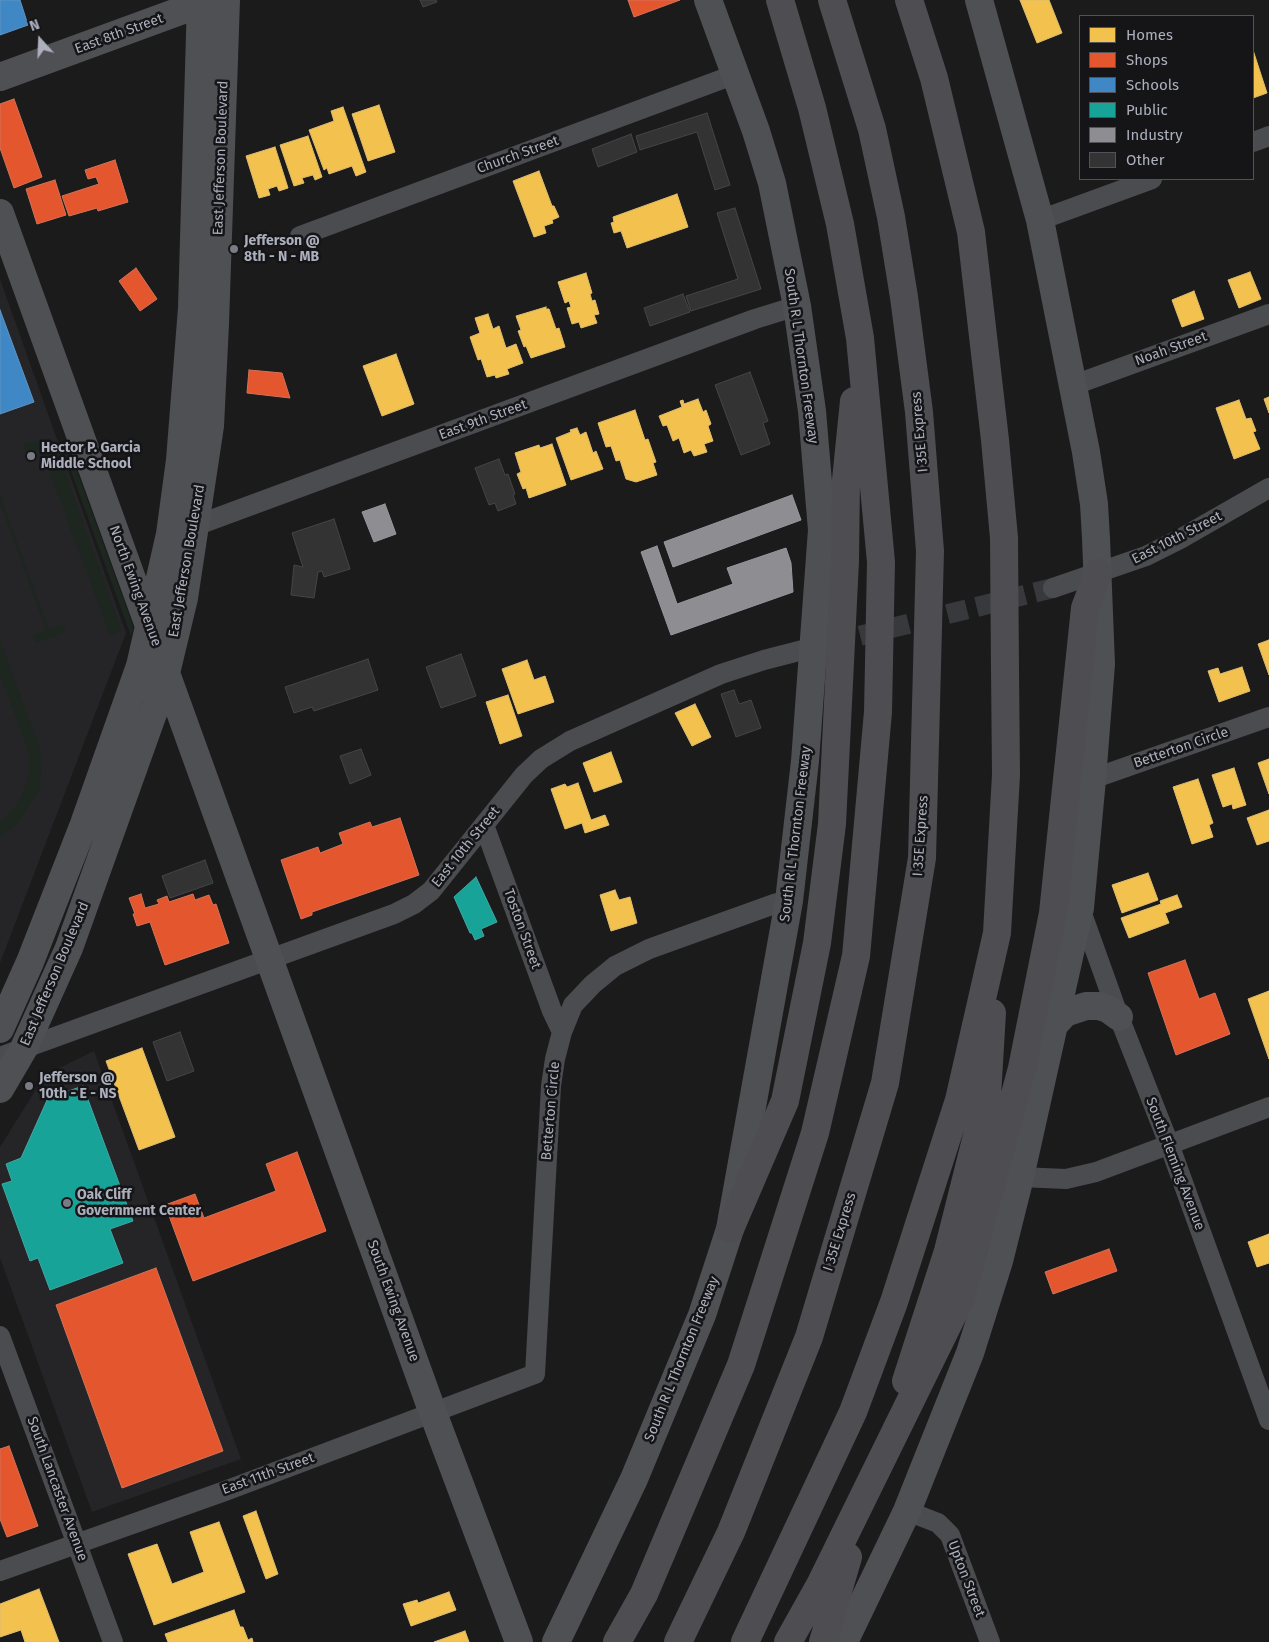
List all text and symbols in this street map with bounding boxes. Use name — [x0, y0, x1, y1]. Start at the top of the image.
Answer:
street label: East 8th Street — [73, 10, 165, 58]
north arrow — [15, 15, 65, 65]
legend — [1079, 15, 1254, 180]
text: N — [27, 16, 42, 35]
text: Homes — [1126, 26, 1173, 44]
text: Shops — [1126, 51, 1168, 69]
text: Schools — [1126, 76, 1179, 94]
street label: East Jefferson Boulevard — [210, 80, 232, 236]
text: Public — [1126, 101, 1168, 119]
text: Industry — [1126, 126, 1183, 144]
street label: Church Street — [475, 132, 561, 178]
text: Other — [1126, 151, 1165, 169]
place label: Jefferson @ 8th - N - MB — [244, 233, 320, 266]
marker: Jefferson @ 8th - N - MB — [228, 243, 240, 255]
street label: South R L Thornton Freeway — [780, 267, 822, 445]
street label: Noah Street — [1133, 328, 1209, 370]
street label: I 35E Express — [908, 391, 932, 473]
street label: East 9th Street — [437, 396, 529, 444]
place label: Hector P. Garcia Middle School — [41, 440, 141, 472]
marker: Hector P. Garcia Middle School — [25, 450, 37, 462]
street label: East Jefferson Boulevard — [165, 483, 209, 639]
street label: East 10th Street — [1129, 508, 1225, 568]
street label: North Ewing Avenue — [105, 523, 165, 649]
street label: Betterton Circle — [1131, 724, 1231, 772]
street label: South R L Thornton Freeway — [777, 745, 815, 923]
street label: I 35E Express — [910, 795, 932, 877]
street label: East 10th Street — [428, 803, 504, 891]
street label: Toston Street — [500, 887, 544, 971]
street label: East Jefferson Boulevard — [17, 899, 93, 1049]
street label: Betterton Circle — [538, 1061, 564, 1161]
place label: Jefferson @ 10th - E - NS — [39, 1070, 116, 1102]
marker: Jefferson @ 10th - E - NS — [23, 1080, 35, 1092]
street label: South Fleming Avenue — [1142, 1095, 1208, 1233]
place label: Oak Cliff Government Center — [77, 1187, 201, 1220]
street label: I 35E Express — [820, 1191, 860, 1273]
marker: Oak Cliff Government Center — [61, 1197, 73, 1209]
street label: South Ewing Avenue — [363, 1238, 423, 1364]
street label: South R L Thornton Freeway — [641, 1274, 723, 1444]
street label: South Lancaster Avenue — [23, 1415, 91, 1563]
street label: East 11th Street — [220, 1450, 316, 1498]
street label: Upton Street — [944, 1538, 988, 1620]

